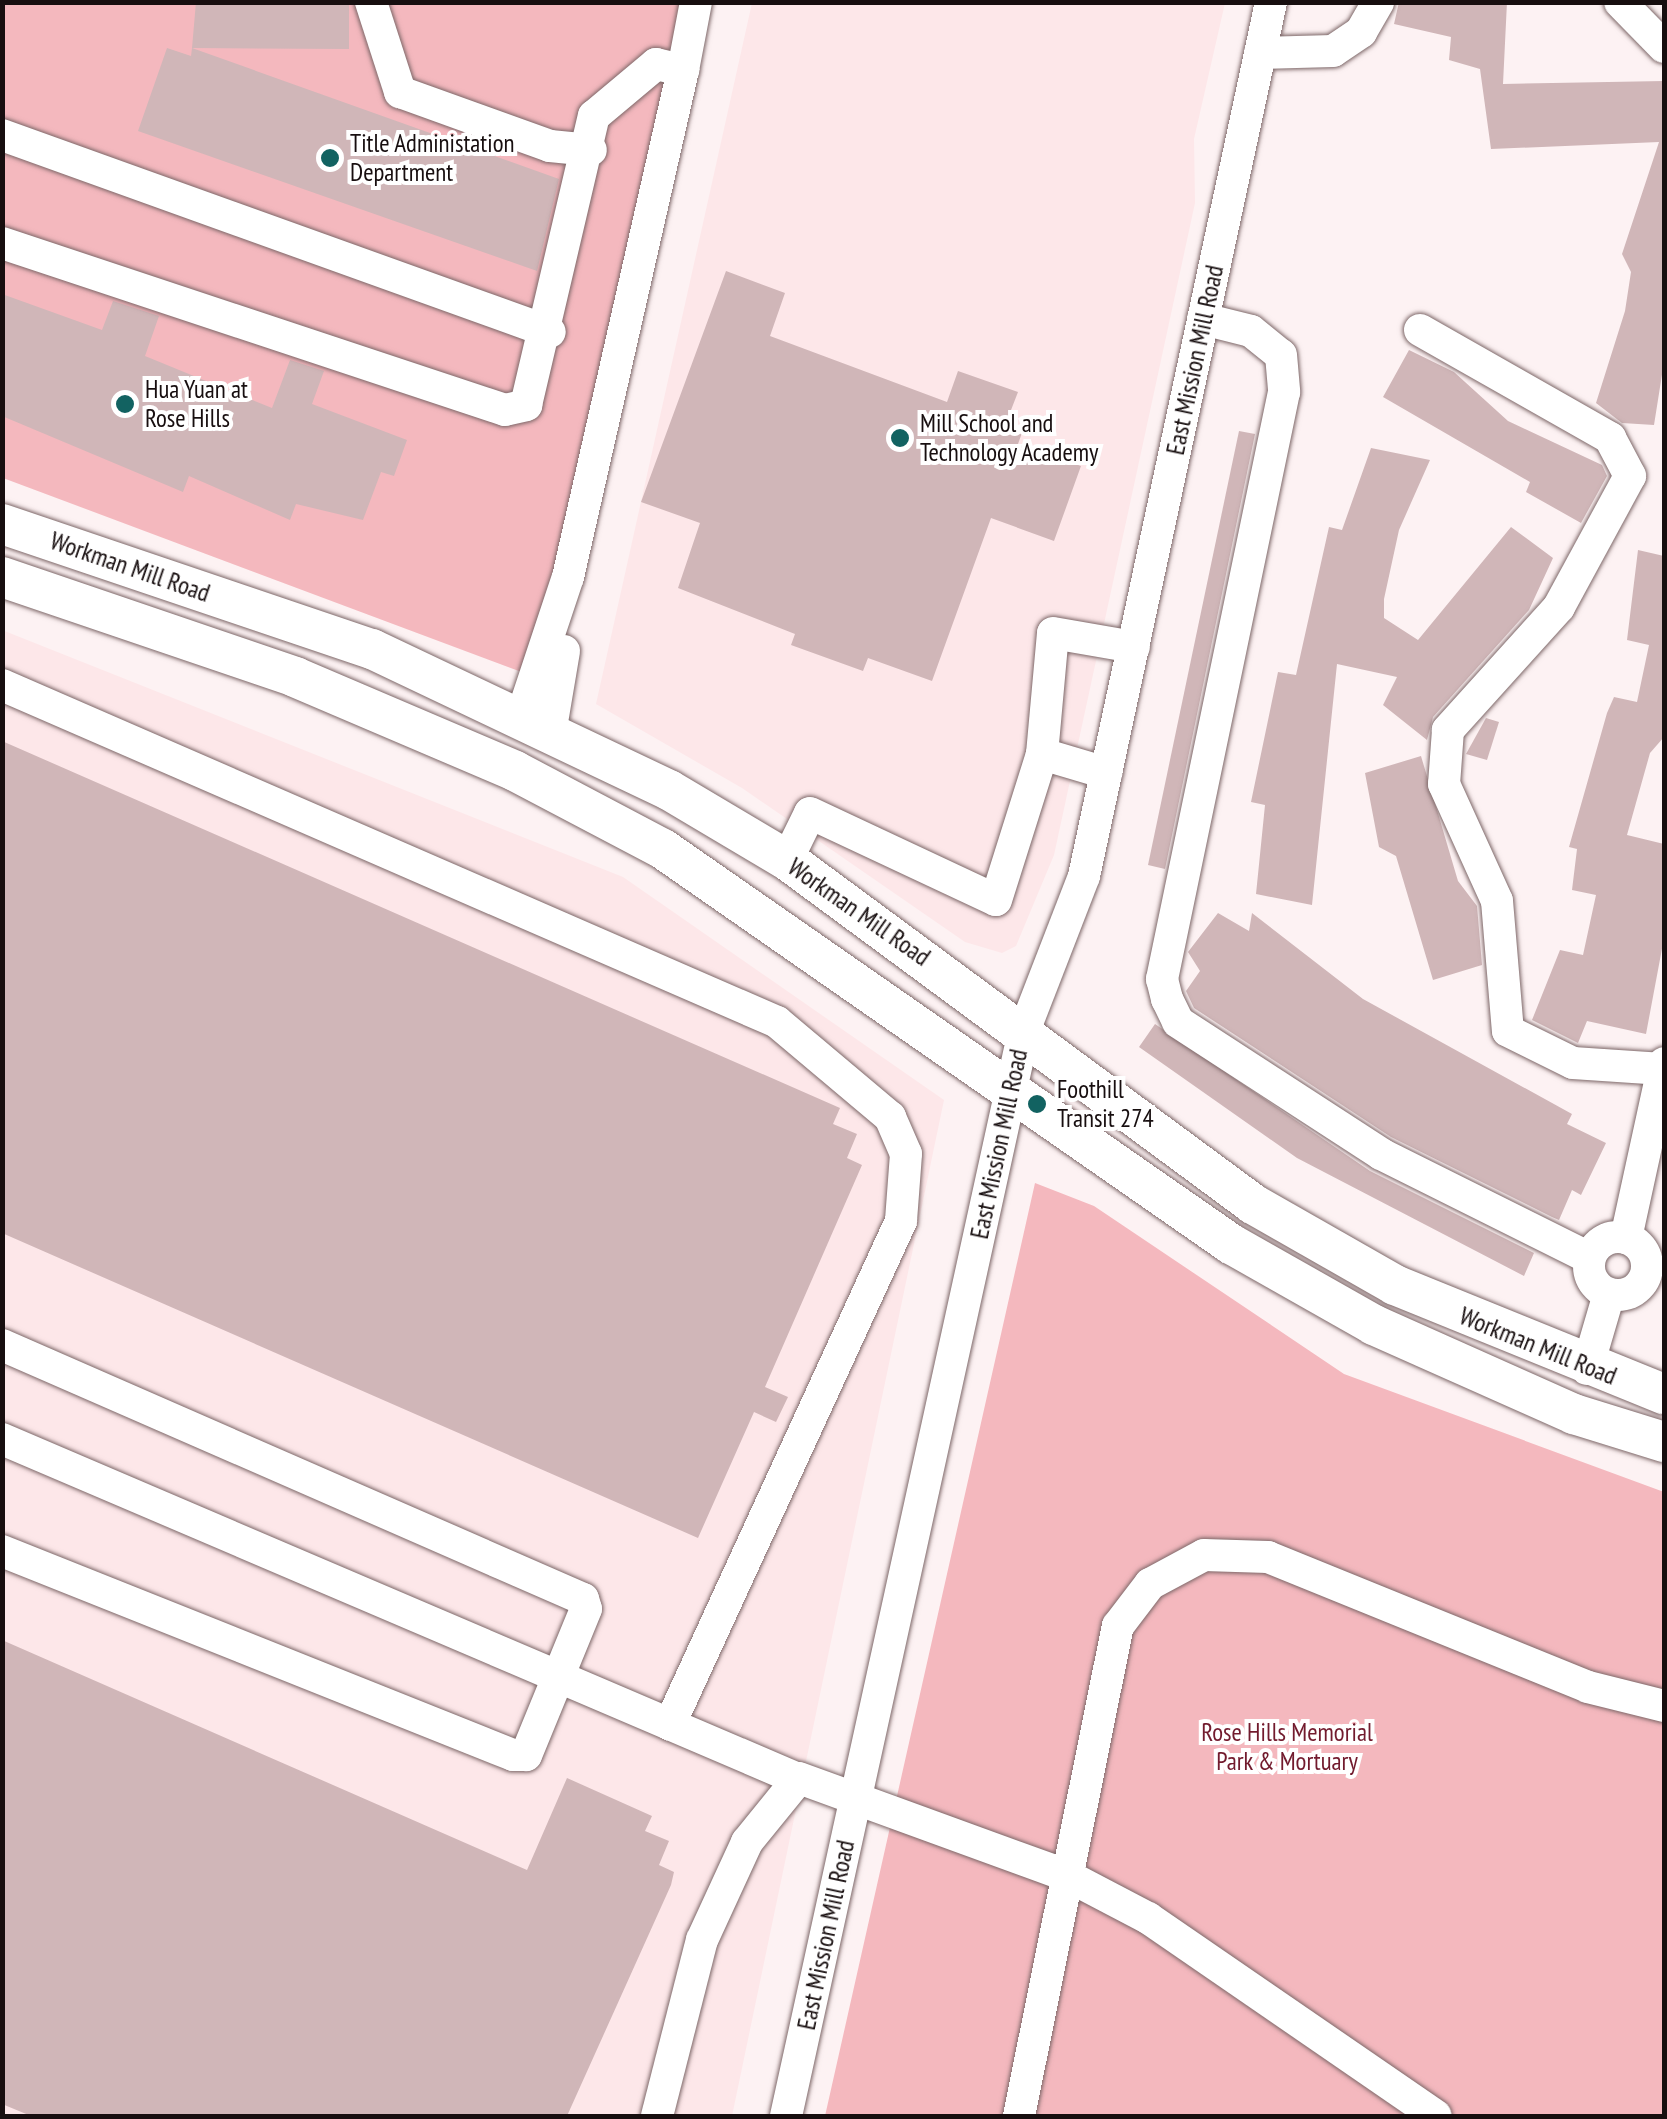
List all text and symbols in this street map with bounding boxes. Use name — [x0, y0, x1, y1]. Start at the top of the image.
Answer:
place label: Title Administation Department — [350, 129, 515, 188]
marker: Title Administation Department — [319, 147, 341, 169]
street label: East Mission Mill Road — [1160, 262, 1230, 458]
place label: Hua Yuan at Rose Hills — [145, 375, 248, 434]
marker: Hua Yuan at Rose Hills — [114, 393, 136, 415]
place label: Mill School and Technology Academy — [920, 409, 1100, 468]
marker: Mill School and Technology Academy — [889, 427, 911, 449]
street label: Workman Mill Road — [46, 526, 214, 608]
street label: Workman Mill Road — [782, 852, 936, 972]
street label: East Mission Mill Road — [964, 1046, 1034, 1242]
place label: Foothill Transit 274 — [1057, 1075, 1154, 1134]
marker: Foothill Transit 274 — [1026, 1093, 1048, 1115]
street label: Workman Mill Road — [1455, 1301, 1621, 1391]
park label: Rose Hills Memorial Park & Mortuary — [1201, 1718, 1373, 1777]
street label: East Mission Mill Road — [791, 1837, 861, 2033]

